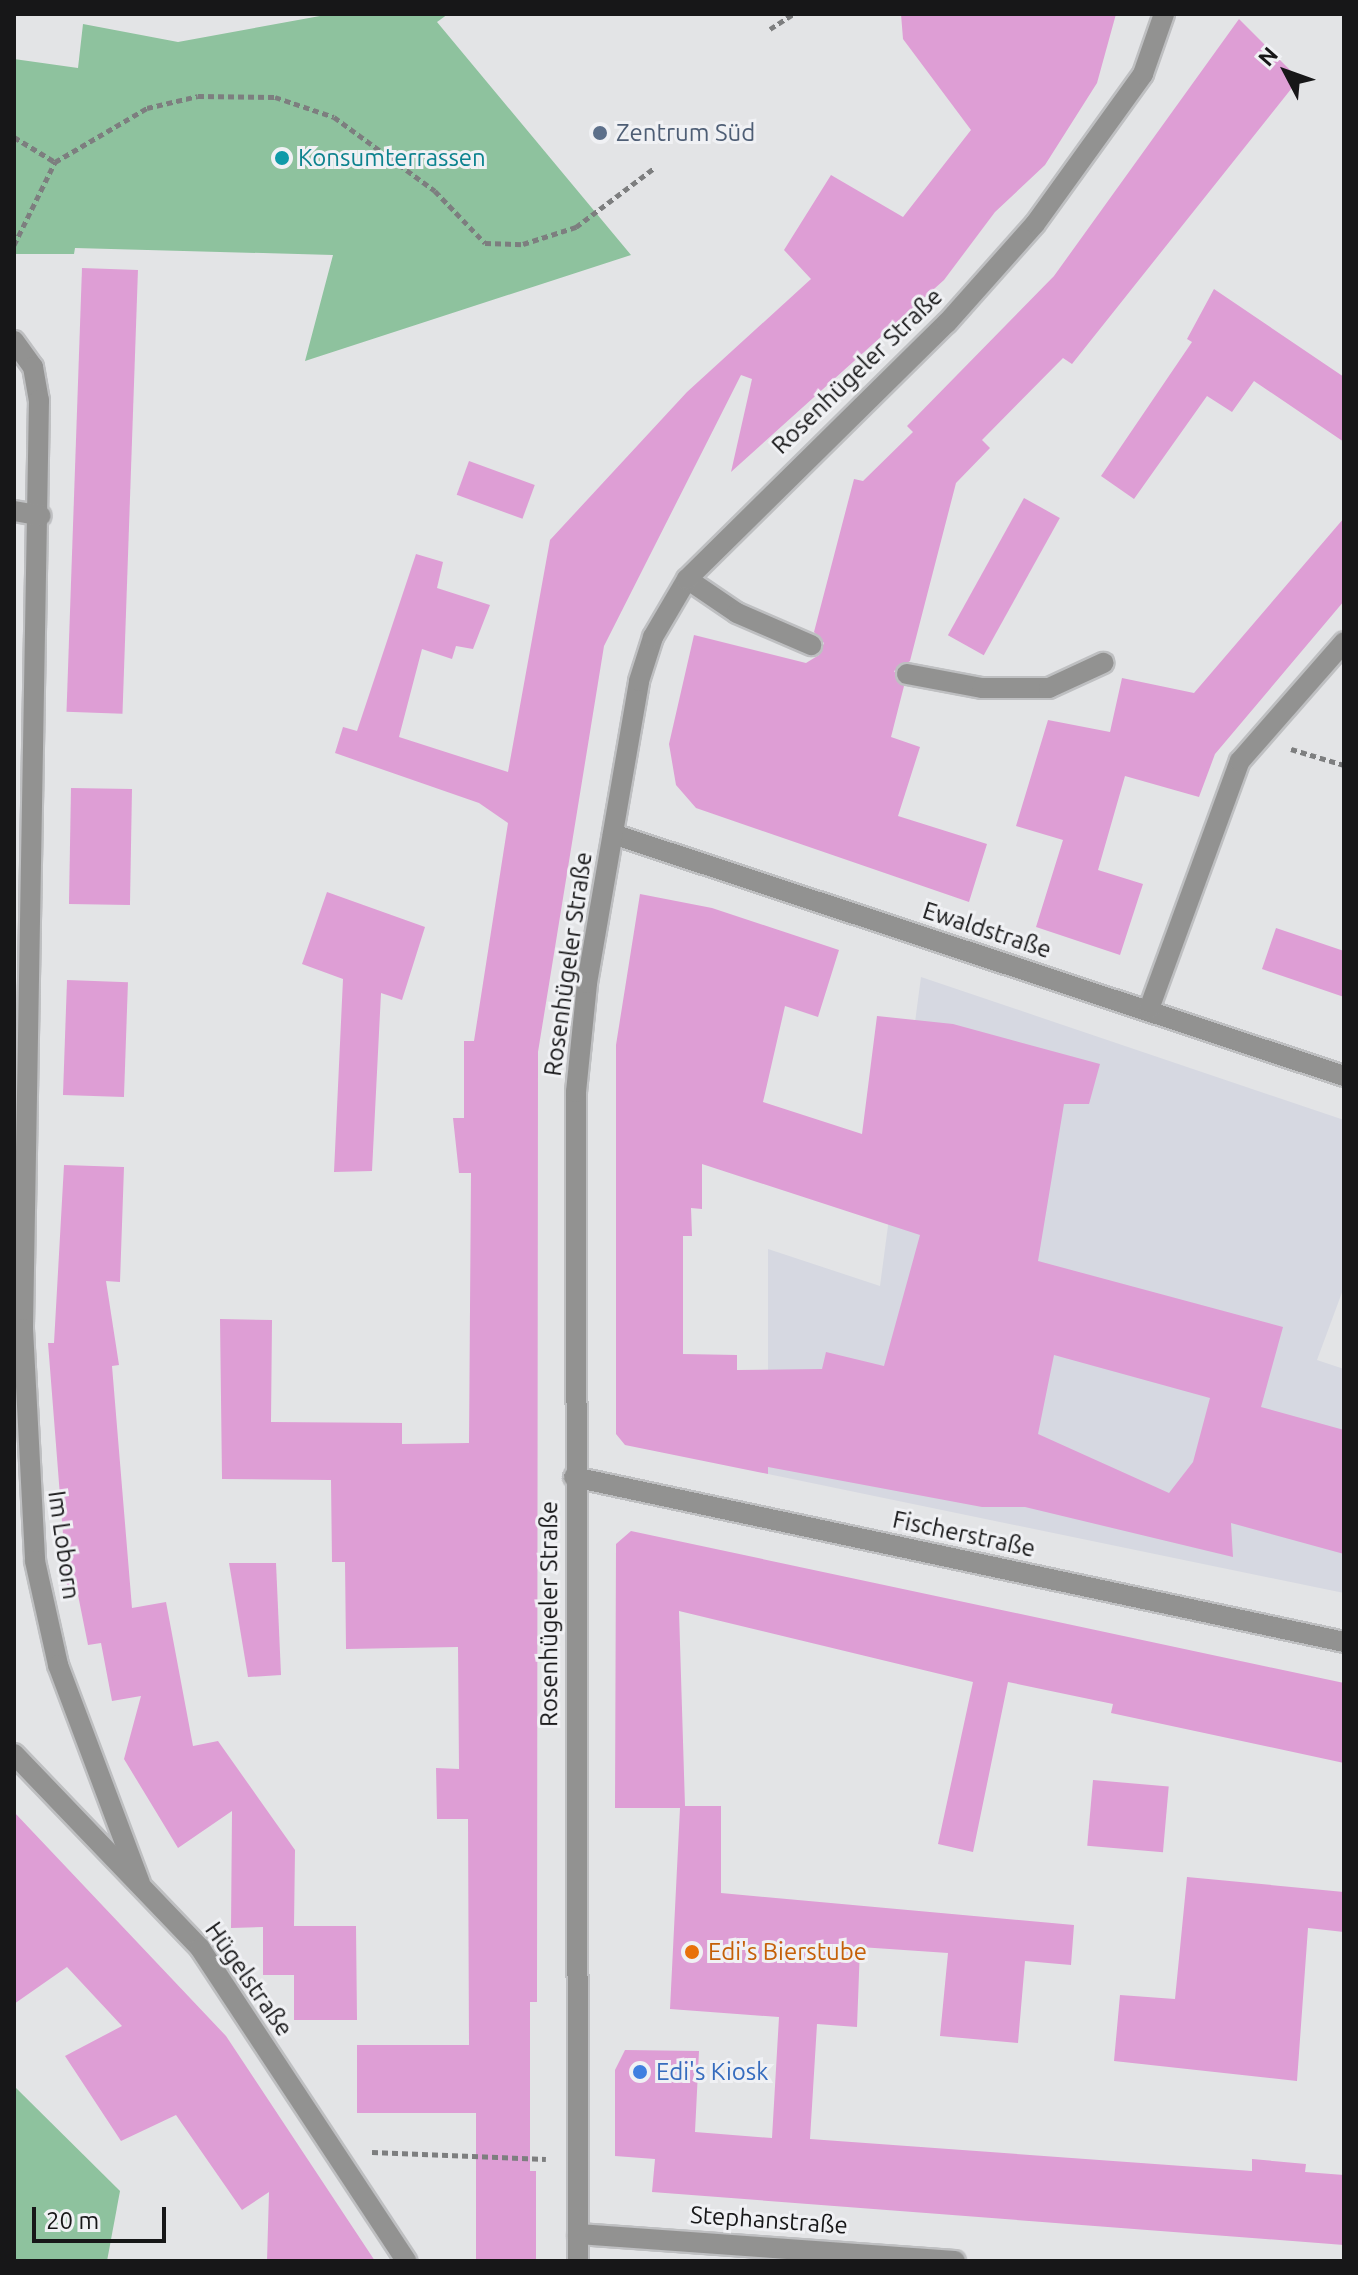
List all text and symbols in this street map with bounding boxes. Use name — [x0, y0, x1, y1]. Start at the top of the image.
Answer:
north arrow — [1246, 32, 1326, 112]
text: N — [1253, 42, 1282, 70]
place label: Zentrum Süd — [616, 119, 755, 147]
marker: Zentrum Süd — [591, 124, 609, 142]
place label: Konsumterrassen — [298, 144, 486, 172]
marker: Konsumterrassen — [273, 149, 291, 167]
street label: Rosenhügeler Straße — [766, 282, 948, 460]
street label: Rosenhügeler Straße — [538, 850, 598, 1078]
street label: Ewaldstraße — [919, 896, 1055, 964]
street label: Im Loborn — [42, 1489, 86, 1601]
street label: Rosenhügeler Straße — [535, 1501, 563, 1727]
street label: Fischerstraße — [890, 1505, 1038, 1563]
street label: Hügelstraße — [199, 1916, 299, 2042]
place label: Edi's Bierstube — [708, 1938, 867, 1966]
marker: Edi's Bierstube — [683, 1943, 701, 1961]
place label: Edi's Kiosk — [656, 2058, 768, 2086]
marker: Edi's Kiosk — [631, 2063, 649, 2081]
scale bar — [36, 2191, 170, 2241]
street label: Stephanstraße — [689, 2200, 849, 2240]
text: 20 m — [46, 2207, 99, 2234]

